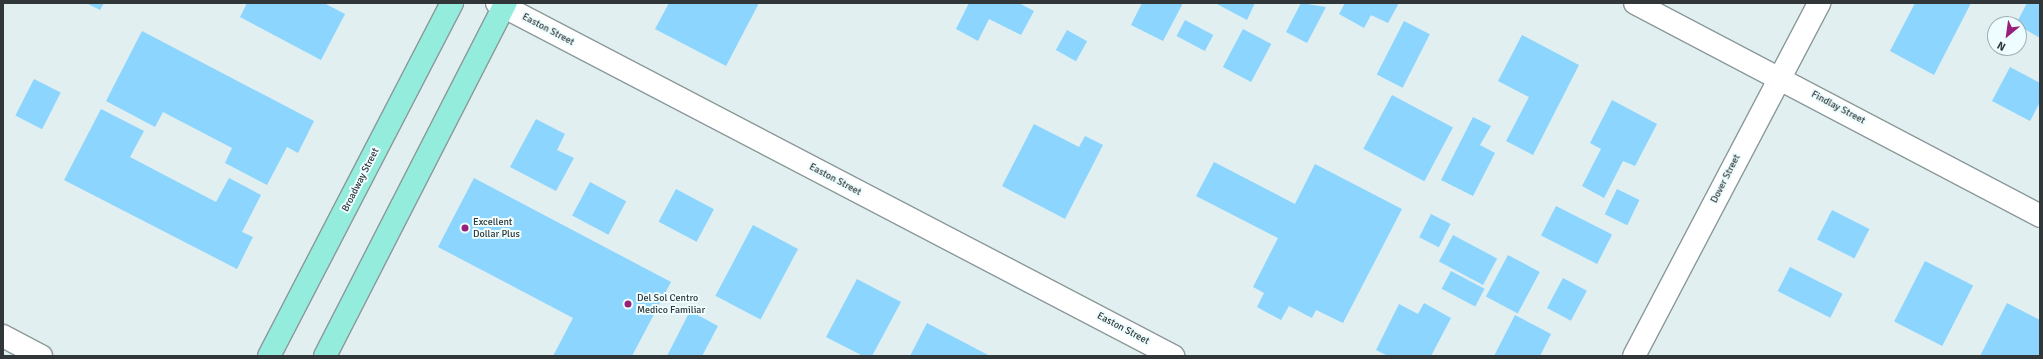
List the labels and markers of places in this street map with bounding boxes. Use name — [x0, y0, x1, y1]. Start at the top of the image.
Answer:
place label: Excellent Dollar Plus — [473, 216, 520, 240]
marker: Excellent Dollar Plus — [460, 223, 470, 233]
place label: Del Sol Centro Medico Familiar — [637, 292, 705, 316]
marker: Del Sol Centro Medico Familiar — [622, 298, 634, 310]

